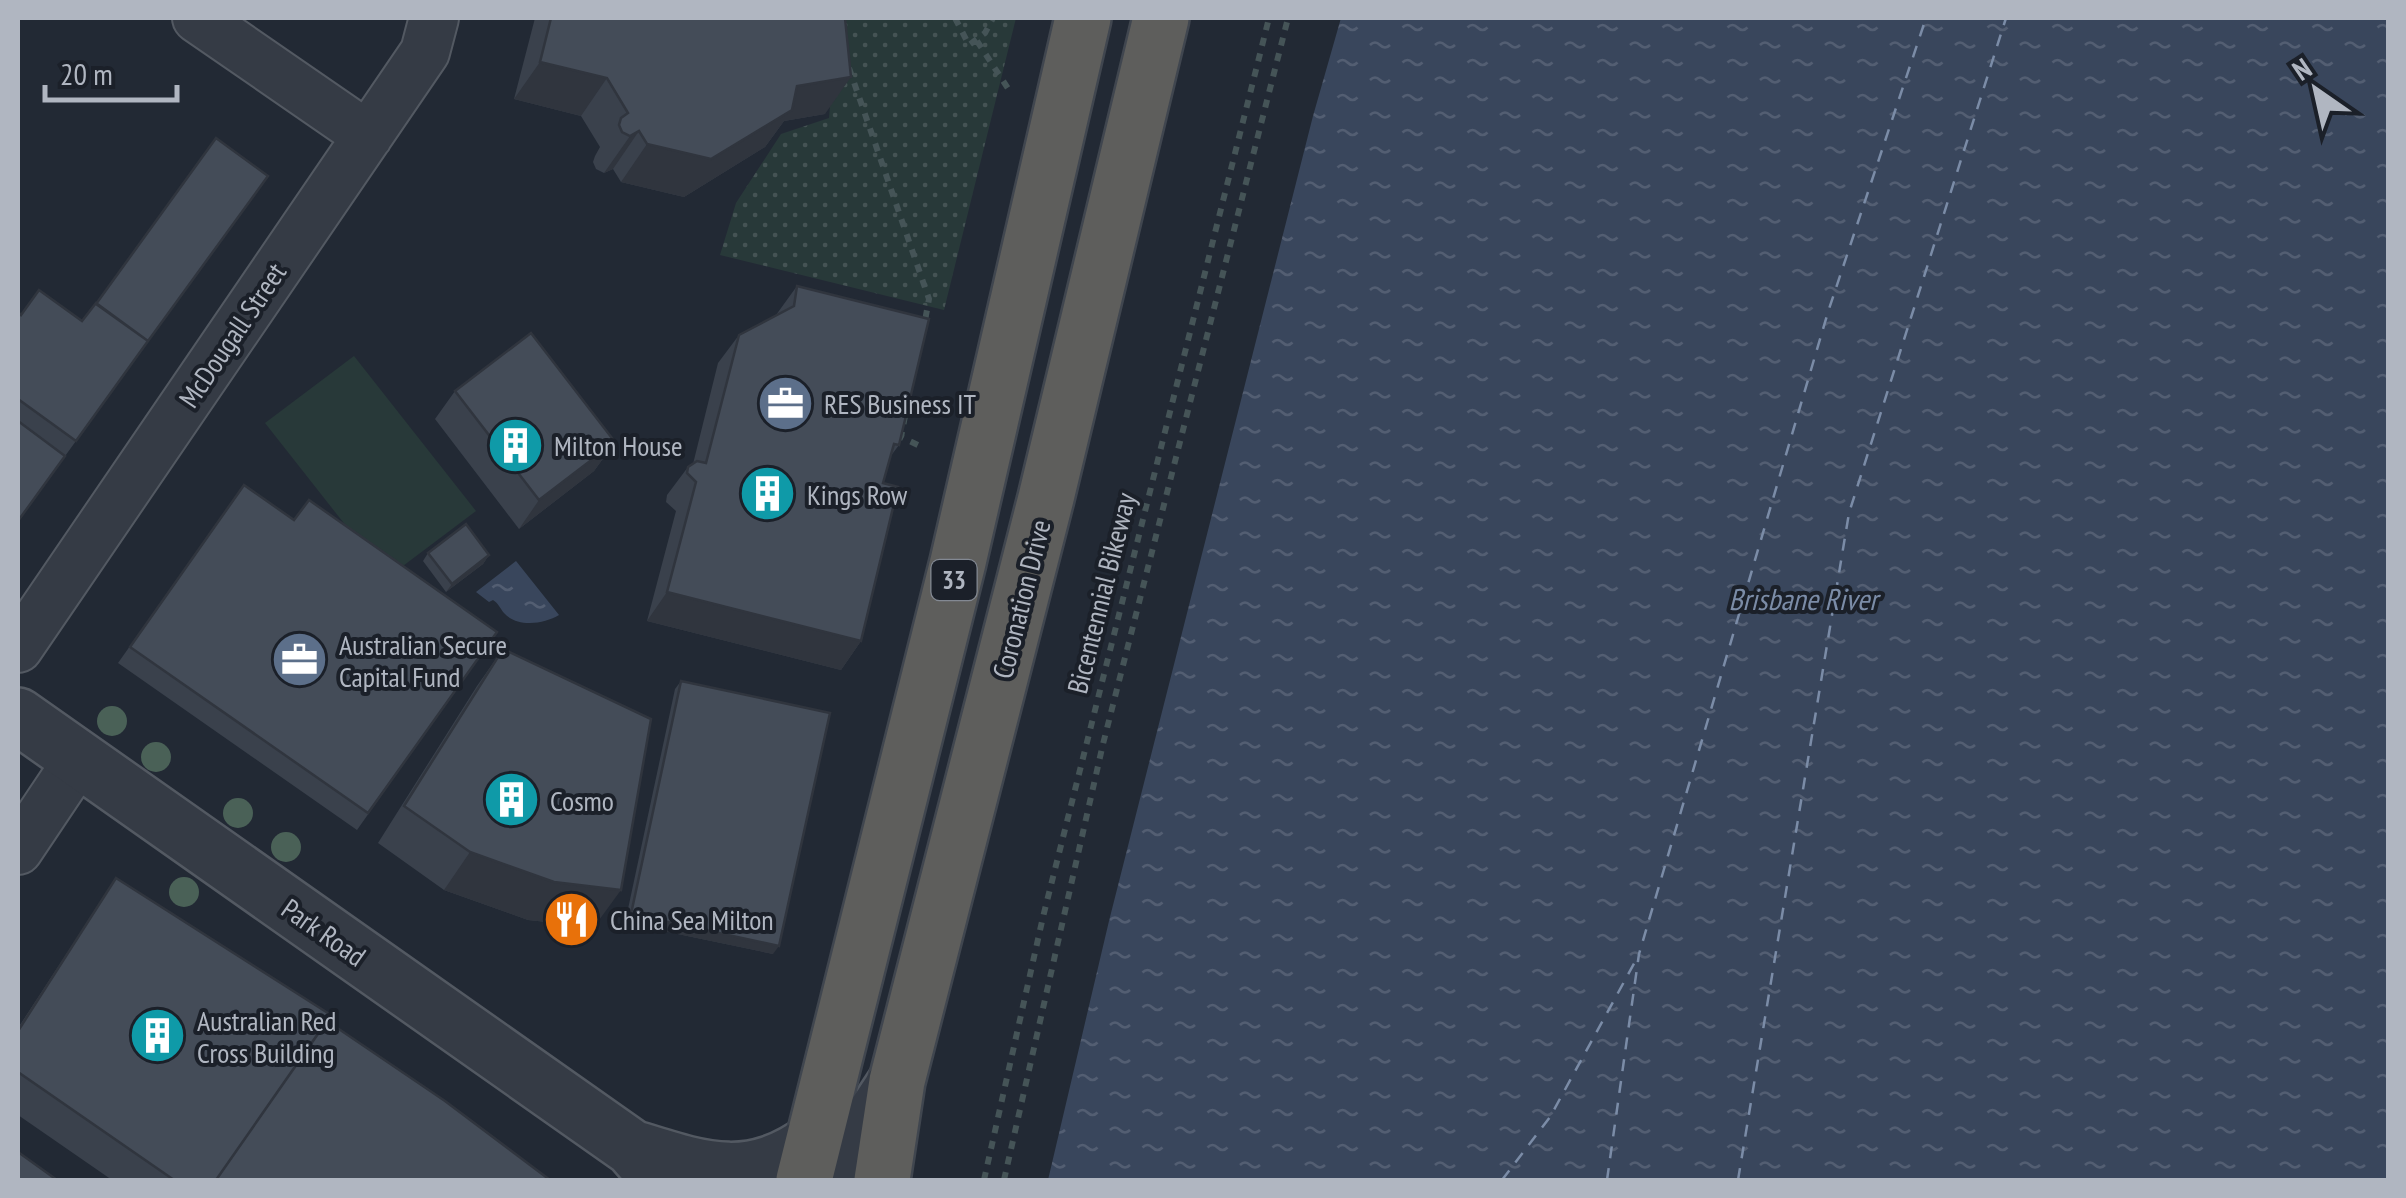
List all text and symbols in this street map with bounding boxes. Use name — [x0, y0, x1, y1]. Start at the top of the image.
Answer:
scale bar — [45, 40, 178, 102]
north arrow — [2266, 40, 2366, 140]
text: N — [2285, 49, 2318, 88]
text: 20 m — [60, 54, 113, 93]
street label: McDougall Street — [170, 255, 294, 415]
office icon: RES Business IT — [755, 373, 815, 433]
place label: RES Business IT — [824, 385, 976, 422]
building icon: Milton House — [485, 415, 545, 475]
place label: Milton House — [554, 427, 683, 464]
building icon: Kings Row — [738, 464, 798, 524]
place label: Kings Row — [807, 476, 908, 513]
street label: Bicentennial Bikeway — [1058, 488, 1144, 697]
street label: Coronation Drive — [983, 516, 1059, 682]
road number: 33 — [932, 560, 976, 600]
water label: Brisbane River — [1728, 579, 1881, 618]
place label: Australian Secure Capital Fund — [339, 626, 507, 695]
office icon: Australian Secure Capital Fund — [270, 630, 330, 690]
building icon: Cosmo — [481, 770, 541, 830]
place label: Cosmo — [550, 782, 614, 819]
restaurant icon: China Sea Milton — [541, 889, 601, 949]
street label: Park Road — [275, 890, 373, 974]
place label: China Sea Milton — [610, 901, 774, 938]
place label: Australian Red Cross Building — [197, 1002, 337, 1071]
building icon: Australian Red Cross Building — [128, 1006, 188, 1066]

